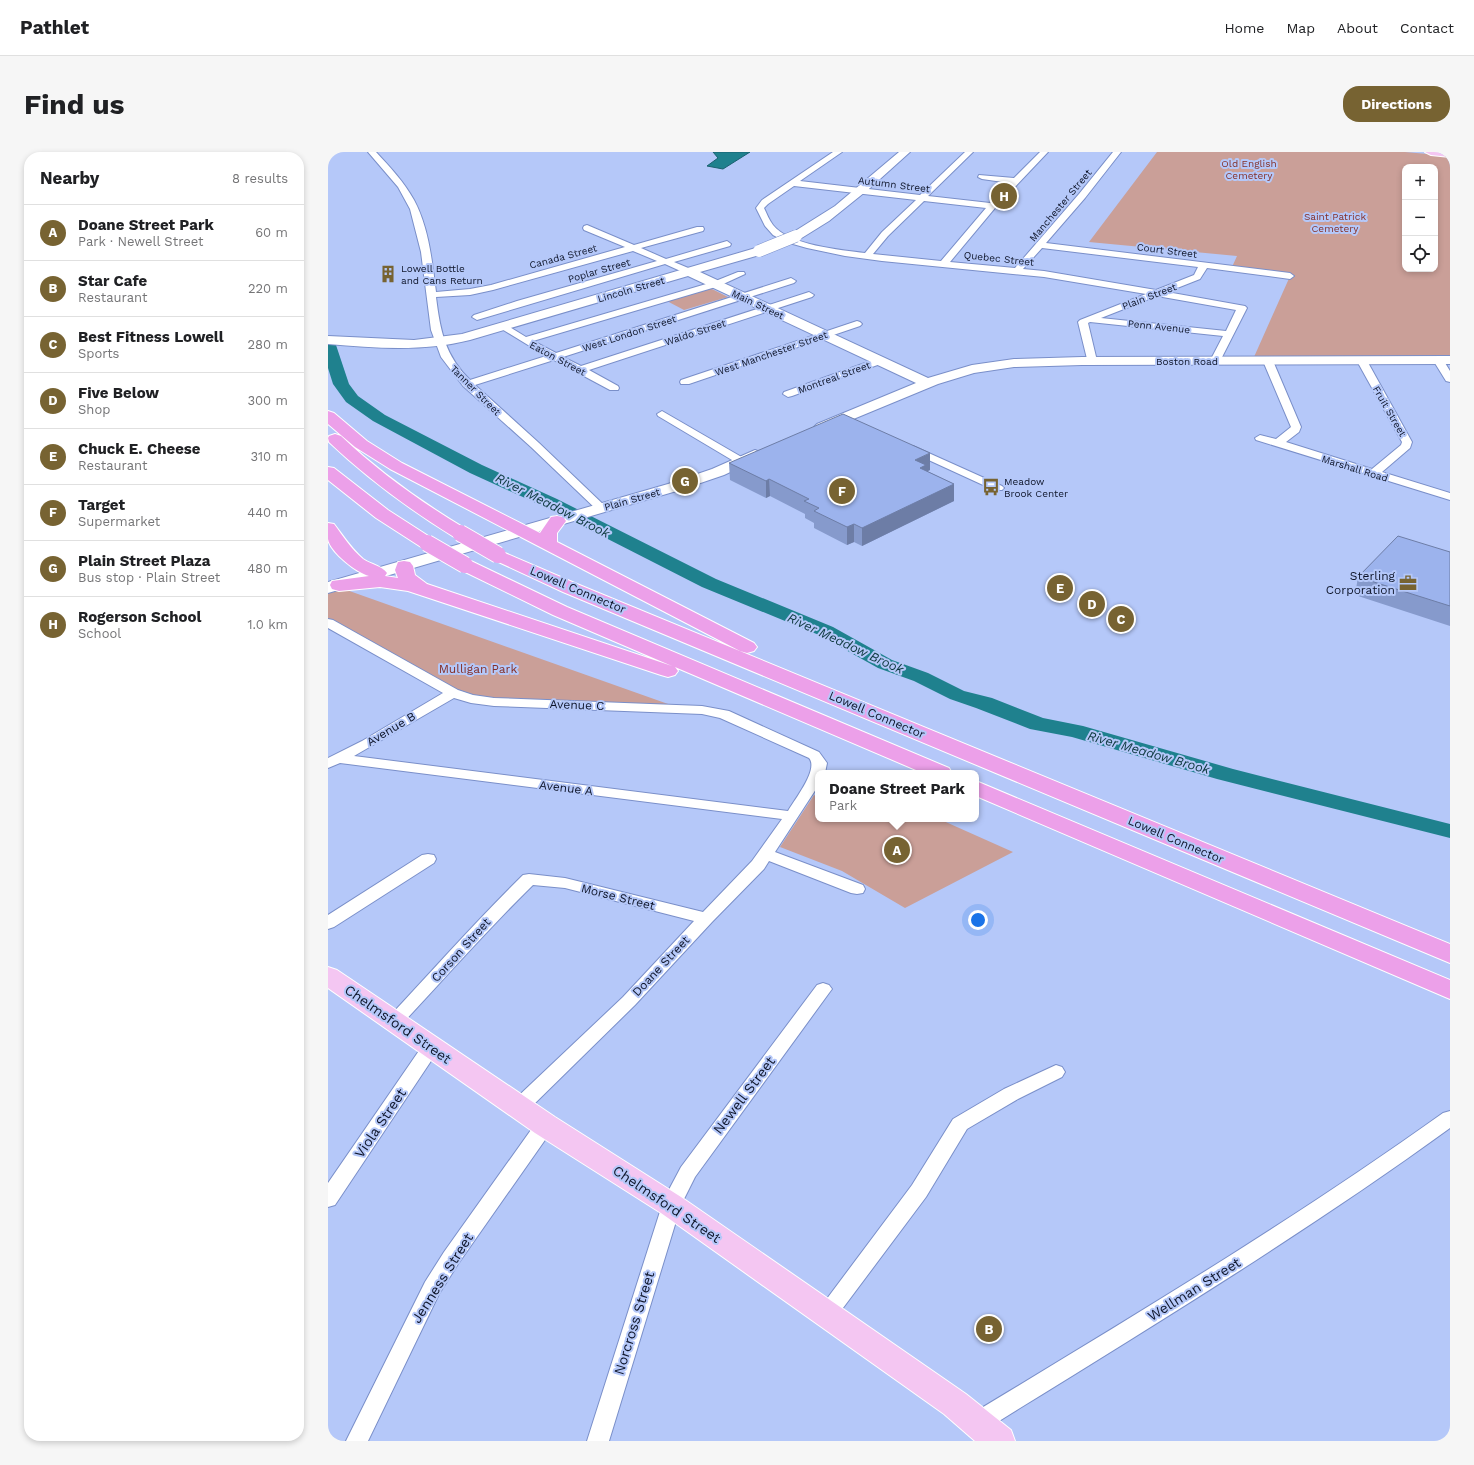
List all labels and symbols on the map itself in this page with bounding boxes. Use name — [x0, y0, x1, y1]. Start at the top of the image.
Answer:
park label: Old English Cemetery — [1221, 158, 1277, 181]
street label: Manchester Street — [1027, 167, 1094, 244]
street label: Autumn Street — [857, 175, 931, 194]
pin: H — [991, 181, 1017, 211]
park label: Saint Patrick Cemetery — [1304, 211, 1366, 234]
street label: Court Street — [1136, 241, 1198, 260]
street label: Canada Street — [528, 242, 599, 271]
street label: Quebec Street — [963, 249, 1035, 268]
street label: Poplar Street — [567, 256, 632, 285]
place label: Lowell Bottle and Cans Return — [401, 263, 483, 286]
building icon: Lowell Bottle and Cans Return — [378, 264, 398, 284]
street label: Lincoln Street — [596, 274, 667, 304]
street label: Plain Street — [1121, 281, 1179, 312]
street label: Main Street — [730, 288, 786, 322]
street label: West London Street — [581, 313, 678, 354]
street label: Waldo Street — [663, 317, 728, 348]
street label: Penn Avenue — [1127, 318, 1191, 335]
street label: West Manchester Street — [713, 329, 830, 378]
street label: Eaton Street — [528, 339, 588, 378]
street label: Boston Road — [1156, 356, 1218, 367]
street label: Montreal Street — [796, 359, 873, 396]
street label: Tanner Street — [448, 363, 504, 418]
street label: Fruit Street — [1371, 384, 1409, 439]
street label: Marshall Road — [1320, 453, 1389, 484]
pin: G — [672, 466, 698, 496]
water label: River Meadow Brook — [493, 470, 613, 541]
pin: F — [829, 476, 855, 506]
place label: Meadow Brook Center — [1004, 476, 1068, 499]
bus stop icon: Meadow Brook Center — [981, 477, 1001, 497]
street label: Plain Street — [603, 486, 662, 513]
street label: Lowell Connector — [528, 563, 628, 617]
place label: Sterling Corporation — [1326, 569, 1396, 597]
pin: E — [1047, 573, 1073, 603]
office icon: Sterling Corporation — [1398, 573, 1418, 593]
pin: D — [1079, 589, 1105, 619]
pin: C — [1108, 604, 1134, 634]
water label: River Meadow Brook — [785, 610, 907, 677]
park label: Mulligan Park — [439, 662, 517, 676]
street label: Lowell Connector — [827, 688, 927, 742]
street label: Avenue C — [549, 697, 605, 713]
street label: Avenue B — [364, 709, 418, 749]
water label: River Meadow Brook — [1086, 728, 1213, 777]
street label: Avenue A — [538, 778, 594, 798]
street label: Lowell Connector — [1126, 813, 1226, 867]
pin: A — [884, 835, 910, 865]
street label: Morse Street — [580, 881, 656, 913]
your location — [968, 910, 988, 930]
street label: Corson Street — [429, 915, 493, 985]
street label: Doane Street — [630, 933, 692, 999]
street label: Chelmsford Street — [342, 981, 454, 1067]
street label: Newell Street — [710, 1053, 778, 1137]
street label: Viola Street — [351, 1085, 409, 1161]
street label: Chelmsford Street — [610, 1162, 724, 1246]
street label: Jenness Street — [408, 1230, 476, 1326]
street label: Wellman Street — [1145, 1254, 1243, 1324]
street label: Norcross Street — [611, 1269, 657, 1377]
pin: B — [976, 1314, 1002, 1344]

